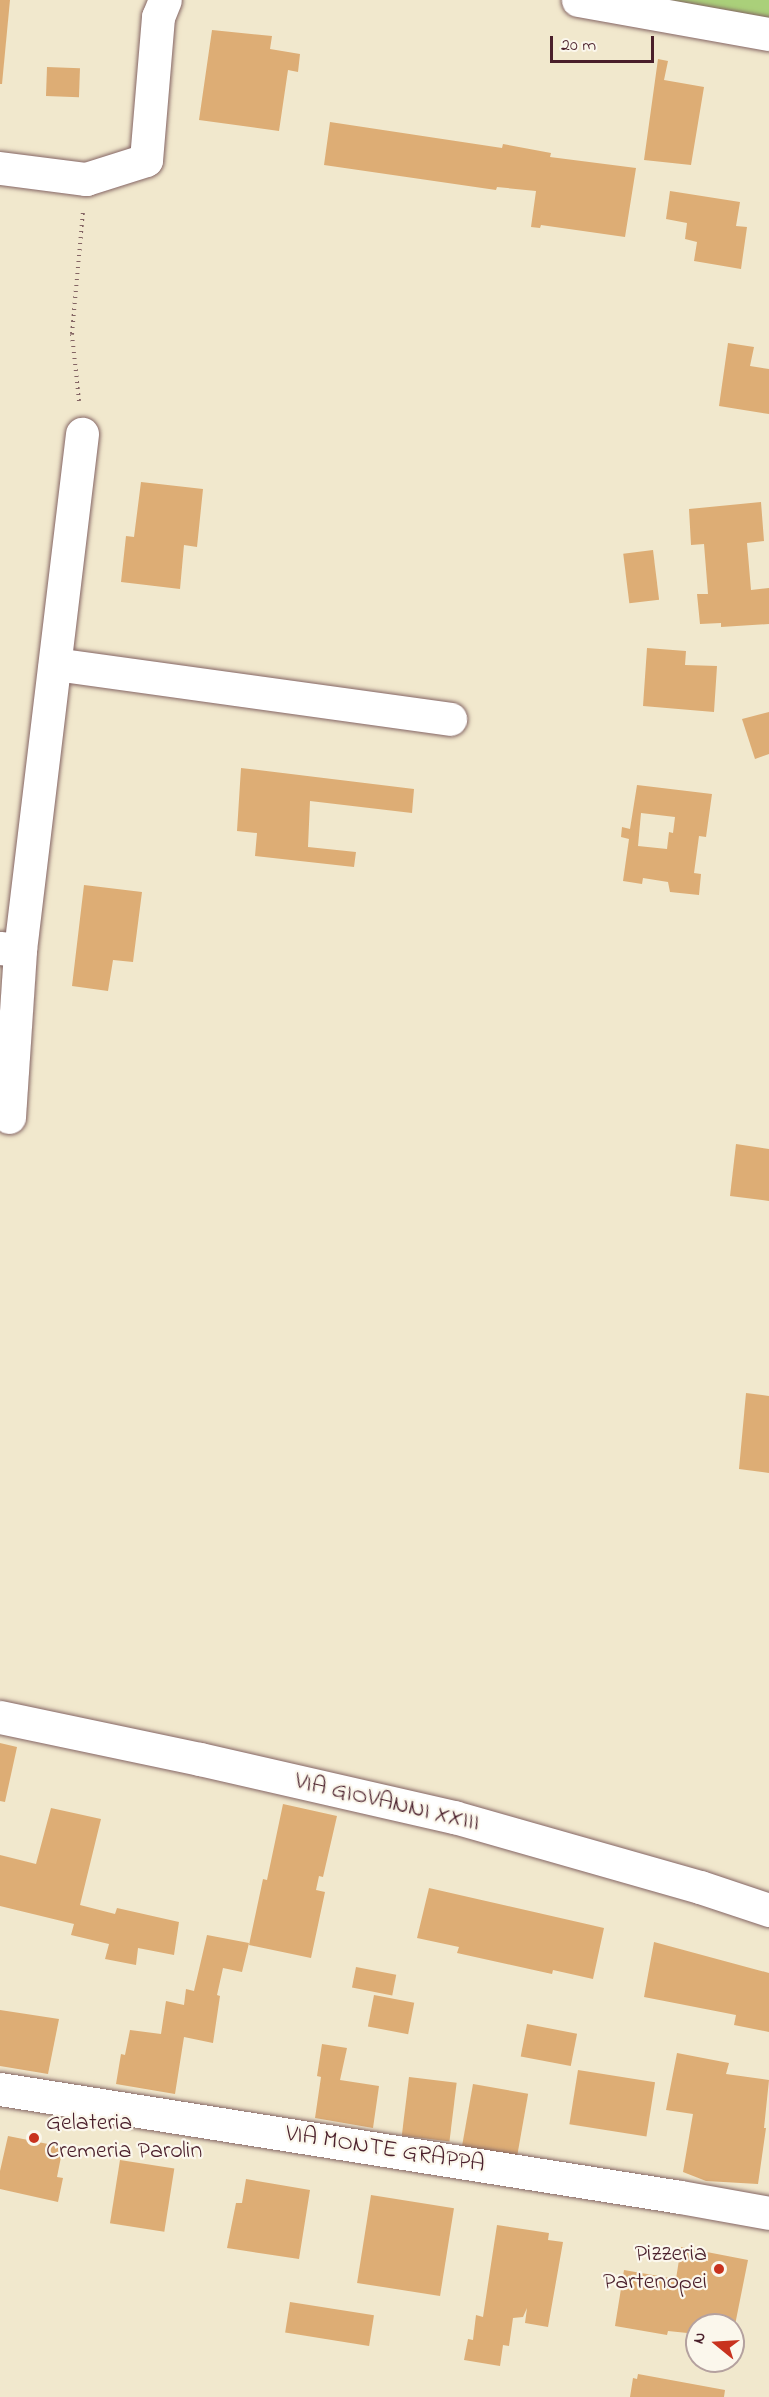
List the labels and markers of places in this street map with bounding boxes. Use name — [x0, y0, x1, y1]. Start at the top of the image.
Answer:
place label: Gelateria Cremeria Parolin — [46, 2110, 202, 2166]
marker: Gelateria Cremeria Parolin — [27, 2131, 41, 2145]
place label: Pizzeria Partenopei — [603, 2241, 707, 2297]
marker: Pizzeria Partenopei — [712, 2262, 726, 2276]

